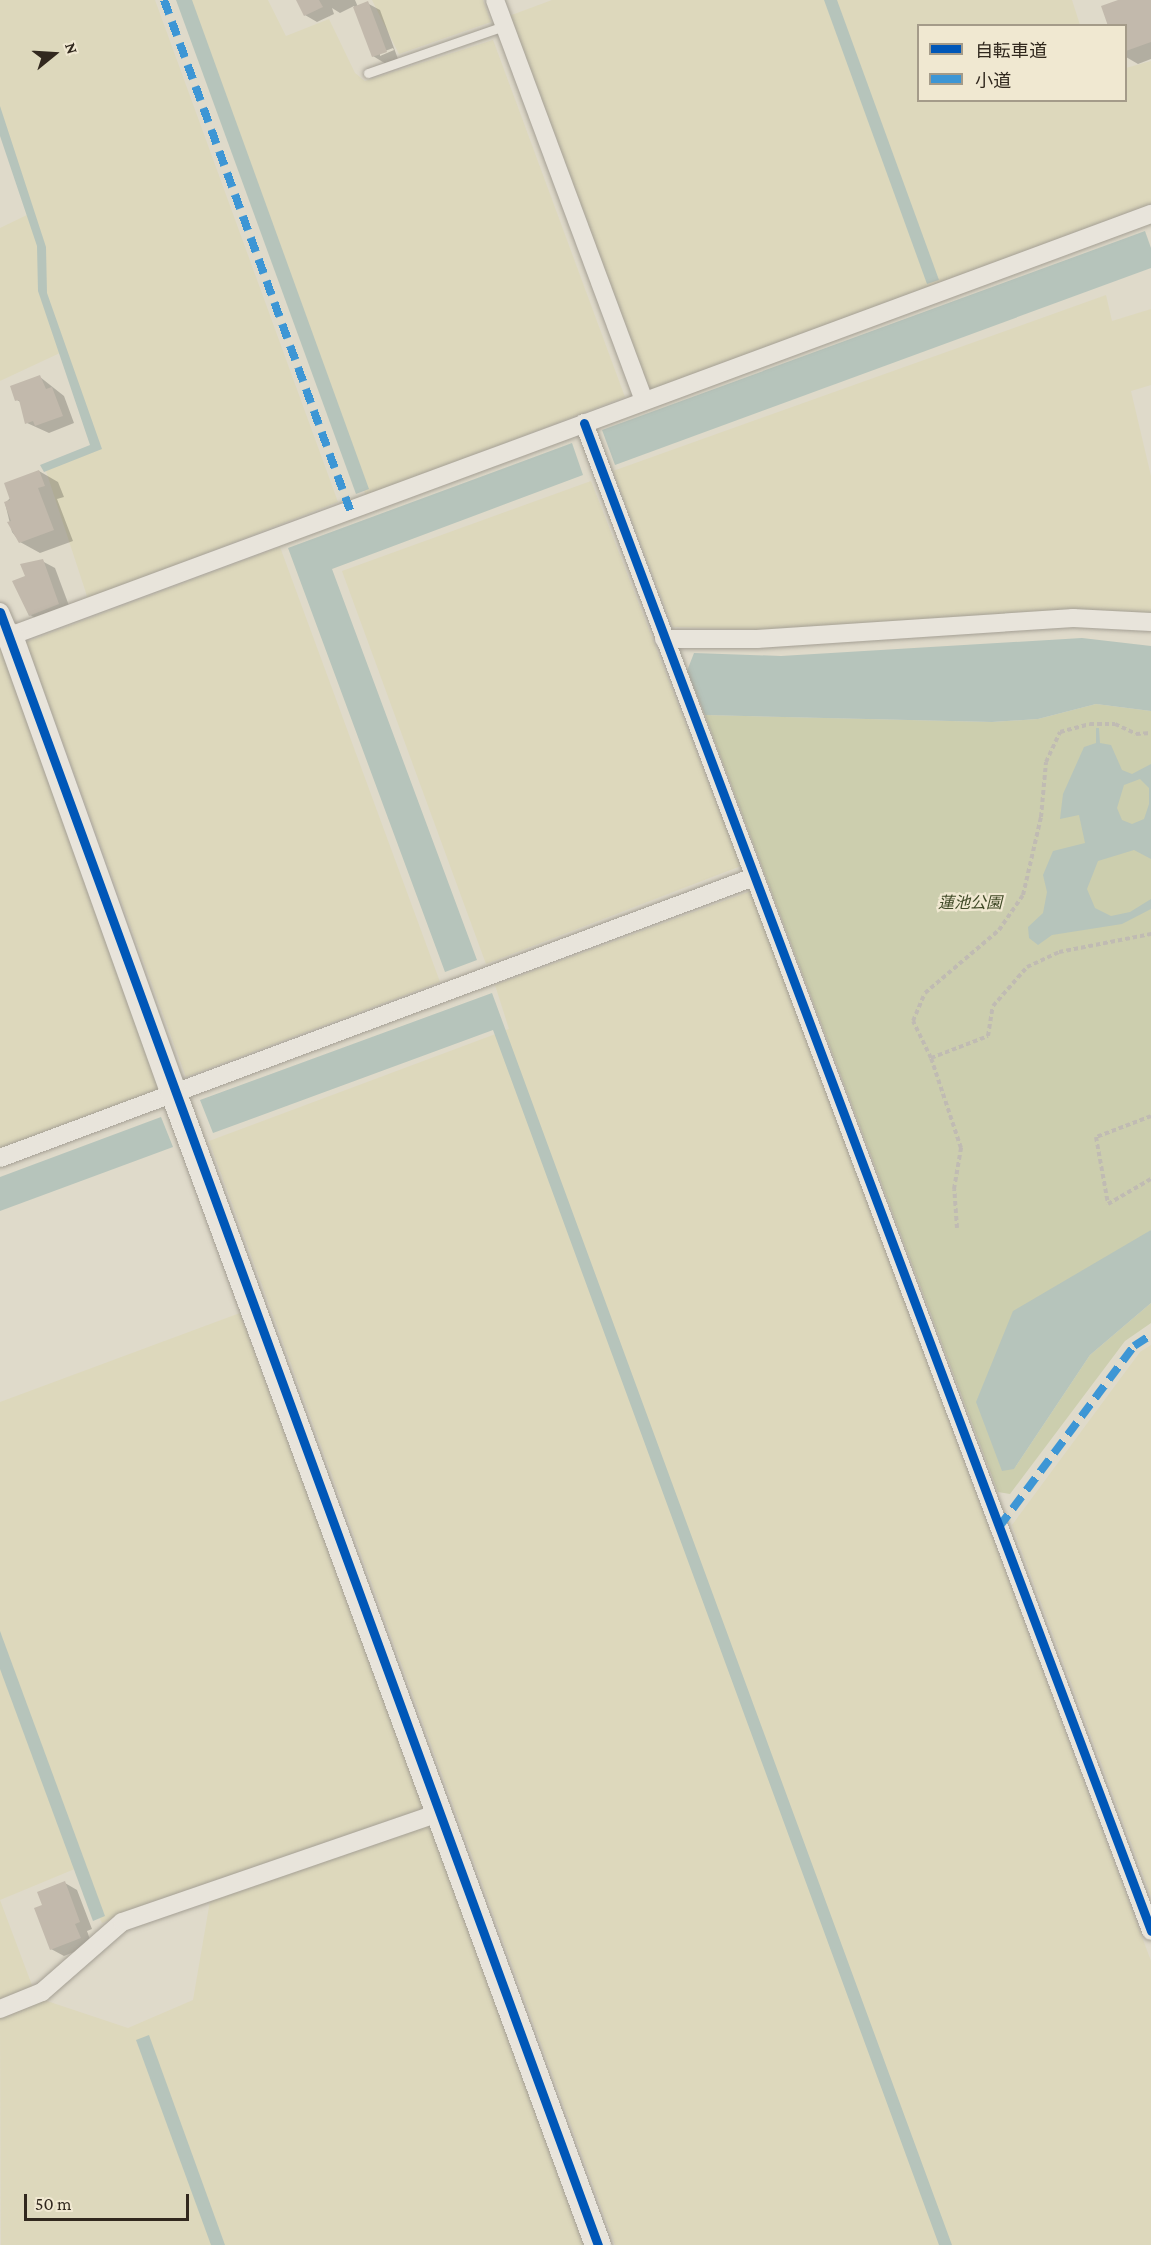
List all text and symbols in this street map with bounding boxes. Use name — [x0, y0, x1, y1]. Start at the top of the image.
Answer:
north arrow — [24, 24, 84, 84]
legend — [917, 24, 1127, 102]
text: N — [62, 40, 81, 56]
text: 自転車道 — [975, 41, 1047, 61]
text: 小道 — [975, 71, 1011, 91]
park label: 蓮池公園 — [938, 893, 1002, 913]
scale bar — [27, 2182, 192, 2220]
text: 50 m — [35, 2194, 72, 2214]

